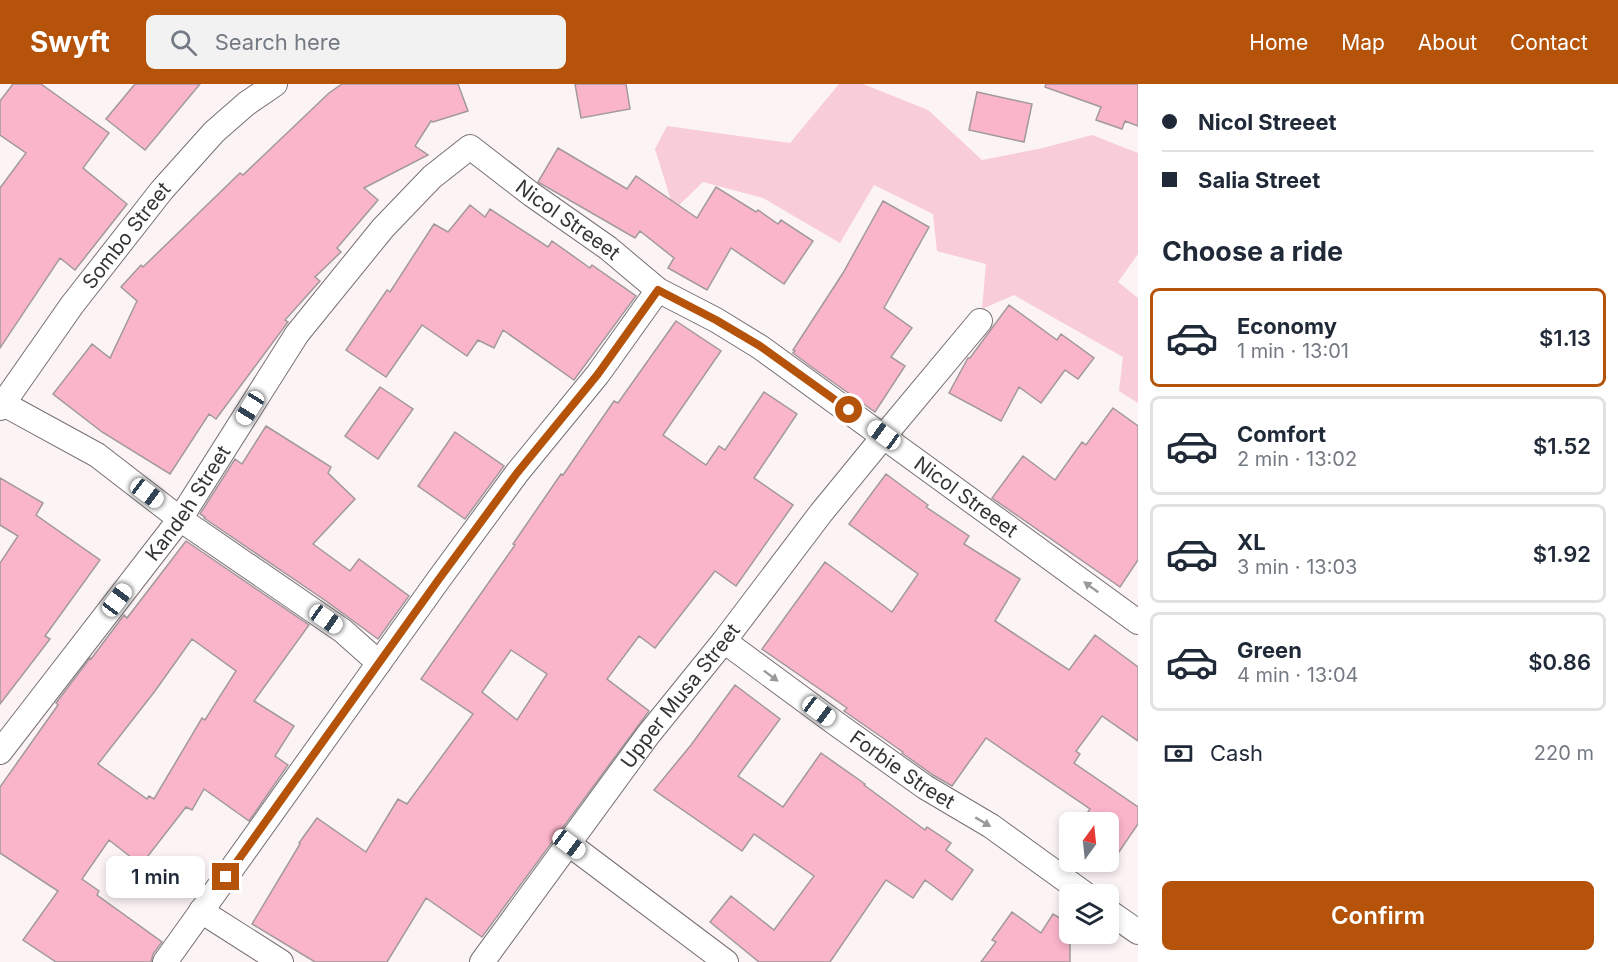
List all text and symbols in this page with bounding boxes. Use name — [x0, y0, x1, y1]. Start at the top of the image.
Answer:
search box — [146, 15, 566, 69]
text: Swyft — [30, 25, 110, 59]
icon: search — [167, 26, 200, 59]
text: Search here — [215, 29, 340, 55]
text: Home — [1249, 30, 1308, 55]
text: Map — [1341, 30, 1385, 55]
text: About — [1418, 30, 1477, 55]
text: Contact — [1510, 30, 1588, 55]
text: Nicol Streeet — [1198, 109, 1337, 135]
text: Salia Street — [1198, 167, 1320, 193]
street label: Nicol Streeet — [511, 175, 625, 265]
street label: Sombo Street — [77, 177, 176, 294]
text: Choose a ride — [1162, 235, 1343, 268]
icon: car — [1165, 311, 1219, 365]
text: Economy — [1237, 313, 1337, 339]
text: $1.13 — [1539, 325, 1591, 351]
text: 1 min · 13:01 — [1237, 339, 1349, 363]
car — [233, 388, 267, 428]
route start — [835, 396, 862, 423]
car — [864, 417, 904, 453]
icon: car — [1165, 419, 1219, 473]
text: Comfort — [1237, 421, 1326, 447]
text: $1.52 — [1533, 433, 1591, 459]
street label: Kandeh Street — [140, 441, 236, 566]
text: 2 min · 13:02 — [1237, 447, 1357, 471]
street label: Nicol Streeet — [910, 451, 1023, 543]
car — [127, 475, 167, 511]
icon: car — [1165, 527, 1219, 581]
text: XL — [1237, 529, 1266, 555]
text: $1.92 — [1533, 541, 1591, 567]
text: 3 min · 13:03 — [1237, 555, 1357, 579]
car — [99, 580, 135, 620]
one-way arrow — [1084, 581, 1100, 593]
car — [306, 601, 346, 637]
street label: Upper Musa Street — [616, 618, 745, 773]
icon: car — [1165, 635, 1219, 689]
text: Green — [1237, 637, 1302, 663]
text: $0.86 — [1528, 649, 1591, 675]
text: 4 min · 13:04 — [1237, 663, 1359, 687]
one-way arrow — [763, 669, 779, 682]
car — [799, 693, 839, 729]
street label: Forbie Street — [845, 725, 959, 814]
icon: cash — [1162, 737, 1195, 770]
text: Cash — [1210, 740, 1263, 766]
text: 220 m — [1534, 741, 1594, 765]
north arrow — [1059, 812, 1119, 872]
map controls — [1059, 812, 1119, 944]
one-way arrow — [975, 816, 992, 826]
car — [549, 826, 589, 862]
callout: 1 min — [106, 856, 205, 898]
route end — [212, 863, 239, 890]
text: 1 min — [131, 865, 180, 889]
button: Confirm — [1162, 881, 1594, 950]
button: layers — [1059, 884, 1119, 944]

